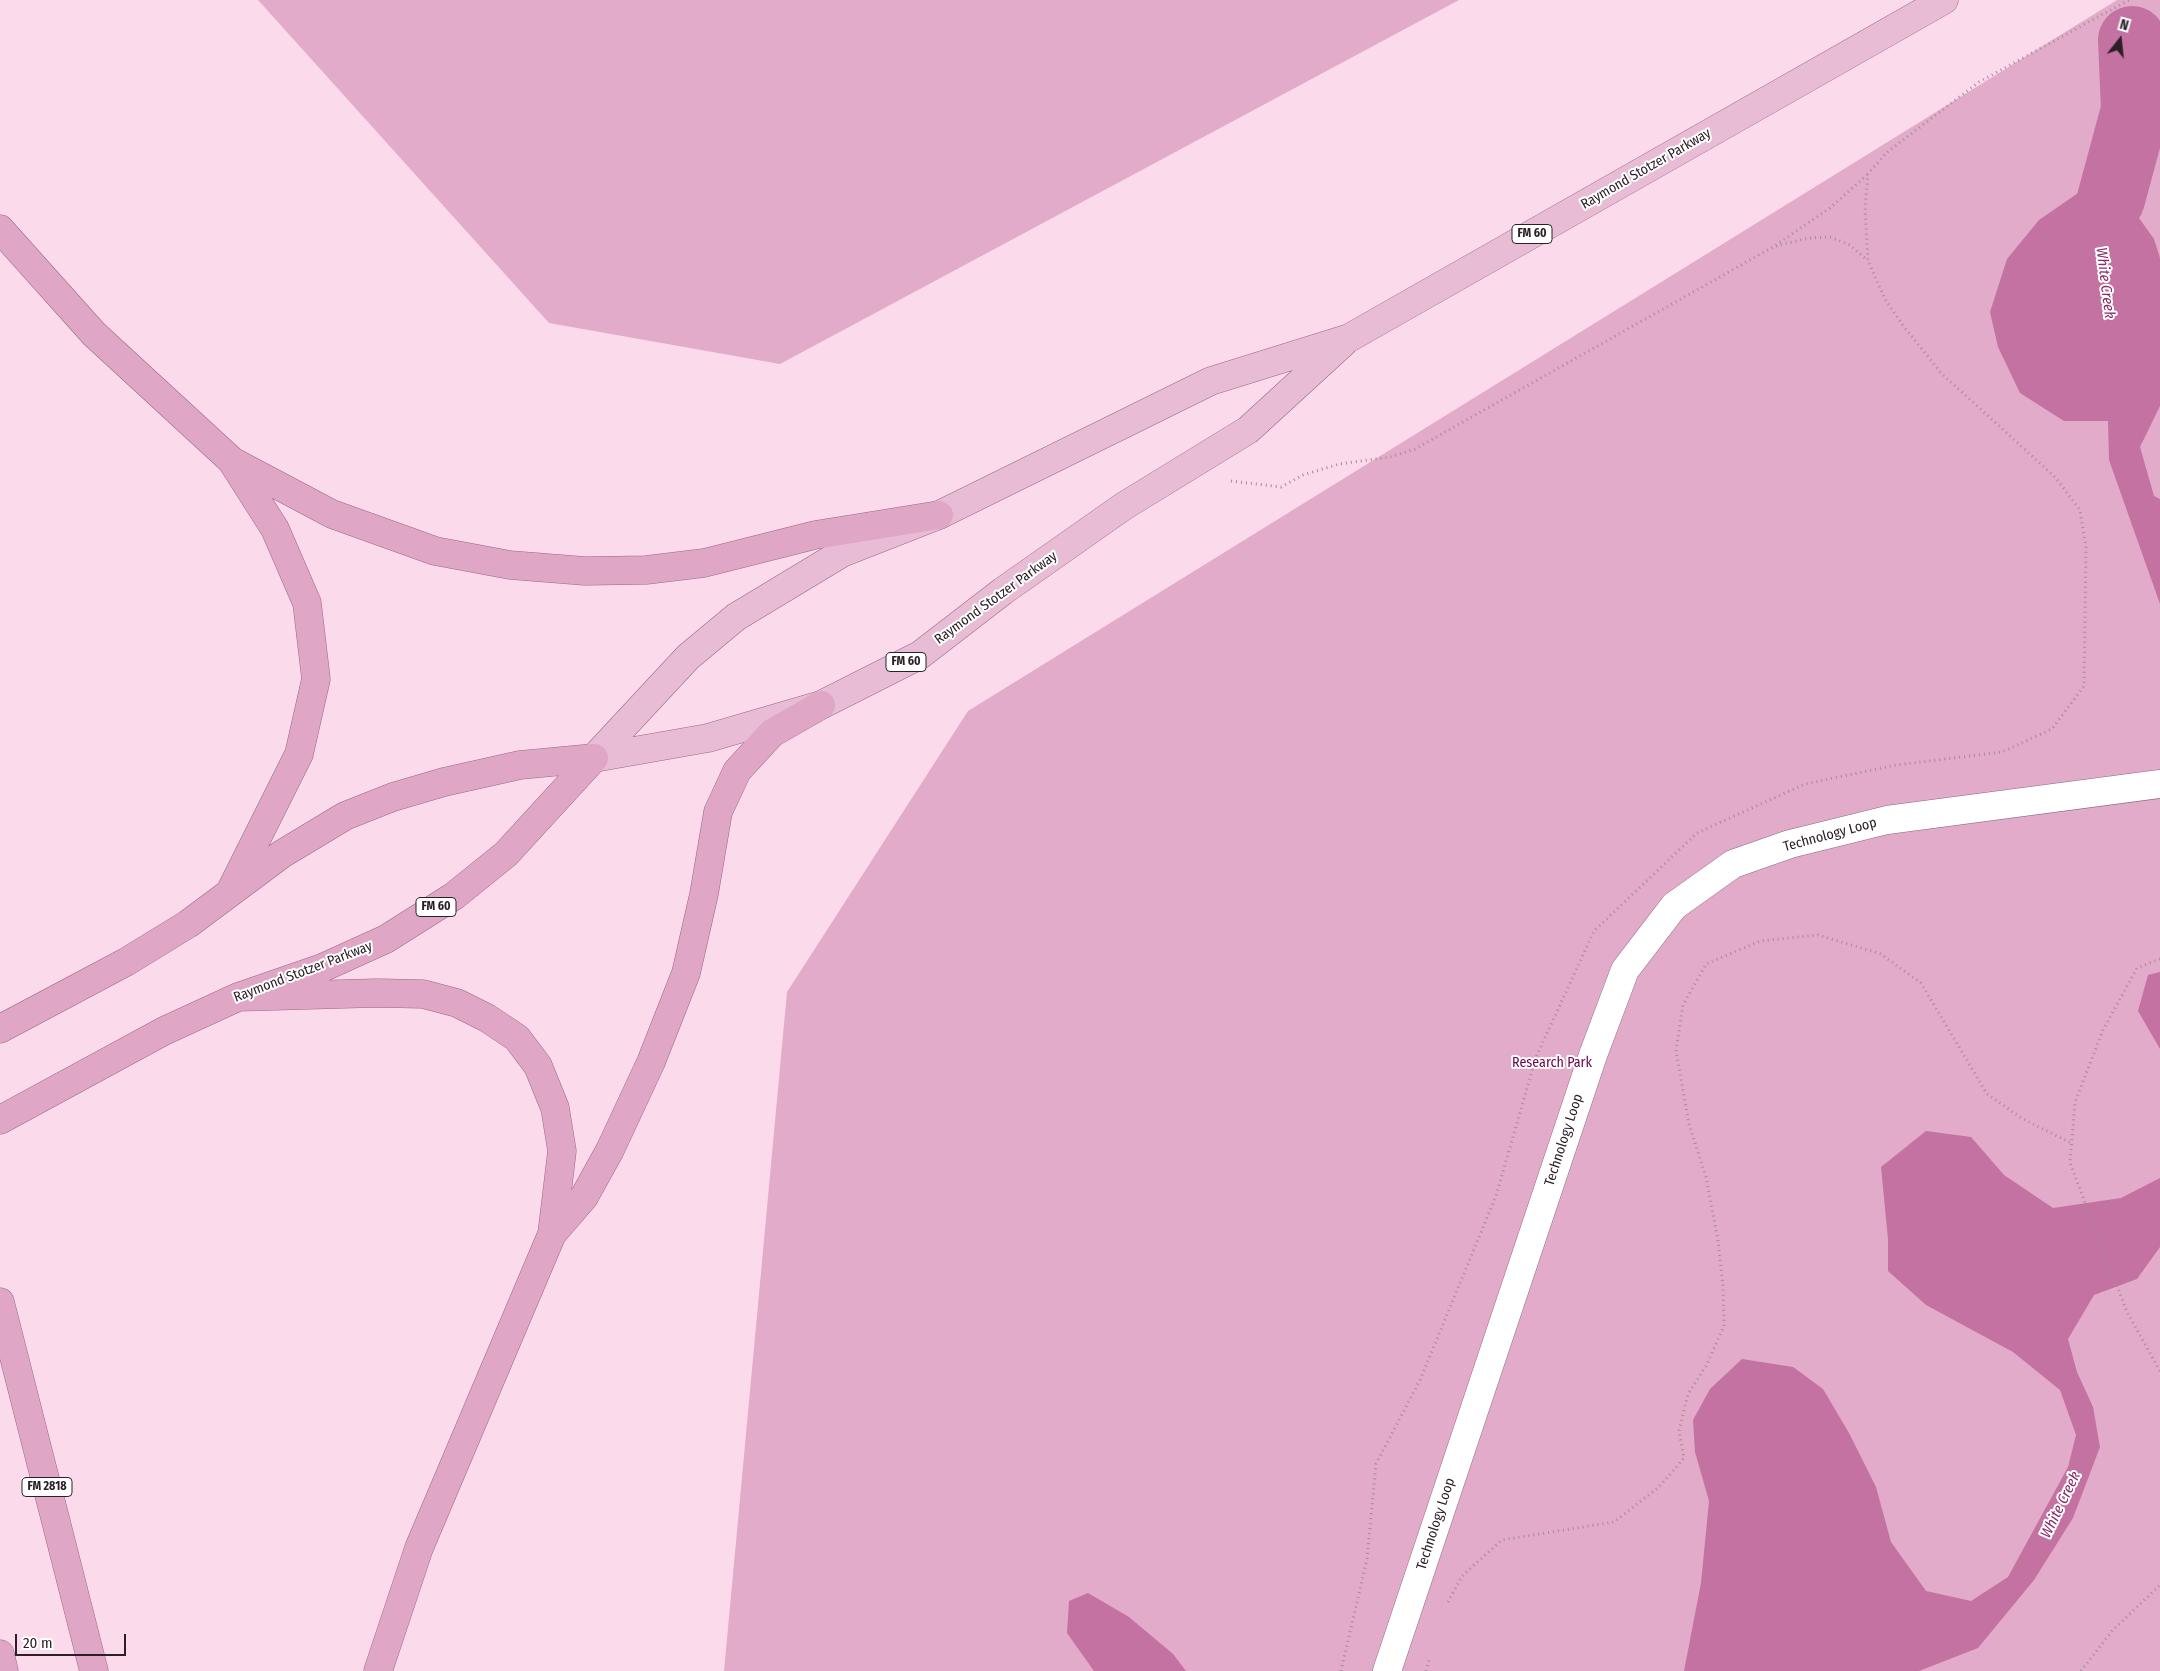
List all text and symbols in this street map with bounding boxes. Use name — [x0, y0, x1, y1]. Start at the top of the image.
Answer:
north arrow — [2095, 15, 2145, 65]
text: N — [2118, 16, 2131, 34]
street label: Raymond Stotzer Parkway — [1578, 125, 1714, 213]
road number: FM 60 — [1512, 224, 1552, 243]
water label: White Creek — [2092, 246, 2118, 320]
street label: Raymond Stotzer Parkway — [932, 548, 1060, 648]
road number: FM 60 — [886, 652, 926, 672]
street label: Technology Loop — [1782, 814, 1878, 856]
road number: FM 60 — [416, 898, 456, 916]
street label: Raymond Stotzer Parkway — [231, 938, 375, 1006]
park label: Research Park — [1512, 1055, 1592, 1071]
street label: Technology Loop — [1541, 1092, 1587, 1188]
water label: White Creek — [2037, 1469, 2085, 1541]
street label: Technology Loop — [1413, 1476, 1459, 1572]
road number: FM 2818 — [22, 1478, 72, 1496]
scale bar — [18, 1624, 129, 1656]
text: 20 m — [23, 1634, 53, 1652]

